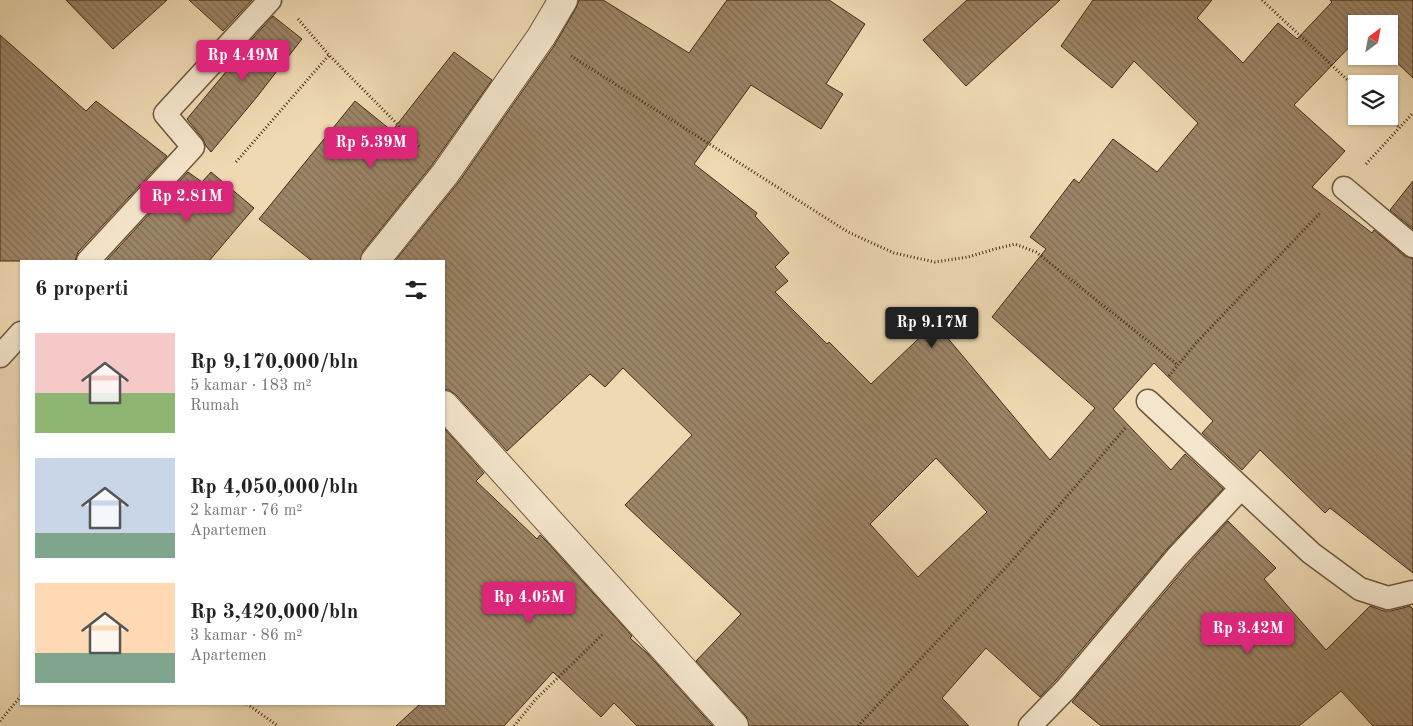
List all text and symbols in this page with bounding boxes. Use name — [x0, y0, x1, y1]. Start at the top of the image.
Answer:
north arrow — [1348, 15, 1398, 65]
map controls — [1348, 15, 1398, 125]
pin: Rp 4.49M — [191, 39, 295, 82]
text: Rp 4.49M — [207, 48, 279, 64]
button: layers — [1348, 75, 1398, 125]
pin: Rp 5.39M — [319, 126, 423, 169]
text: Rp 5.39M — [335, 135, 407, 151]
pin: Rp 2.81M — [135, 180, 239, 223]
text: Rp 2.81M — [151, 189, 223, 205]
icon: filters — [402, 276, 430, 304]
text: 6 properti — [35, 279, 129, 300]
pin: Rp 9.17M — [880, 306, 984, 349]
text: Rp 9.17M — [896, 315, 968, 331]
text: Rp 9,170,000/bln — [190, 352, 358, 373]
icon: home — [75, 353, 135, 413]
text: 5 kamar · 183 m² — [190, 378, 312, 394]
text: Rumah — [190, 398, 239, 414]
text: Rp 4,050,000/bln — [190, 477, 358, 498]
icon: home — [75, 478, 135, 538]
text: 2 kamar · 76 m² — [190, 503, 302, 519]
text: Apartemen — [190, 523, 267, 539]
pin: Rp 4.05M — [477, 582, 581, 624]
text: Rp 4.05M — [493, 590, 565, 606]
text: Rp 3,420,000/bln — [190, 602, 358, 623]
icon: home — [75, 603, 135, 663]
pin: Rp 3.42M — [1196, 612, 1300, 655]
text: Rp 3.42M — [1212, 621, 1284, 637]
text: 3 kamar · 86 m² — [190, 628, 302, 644]
text: Apartemen — [190, 648, 267, 664]

